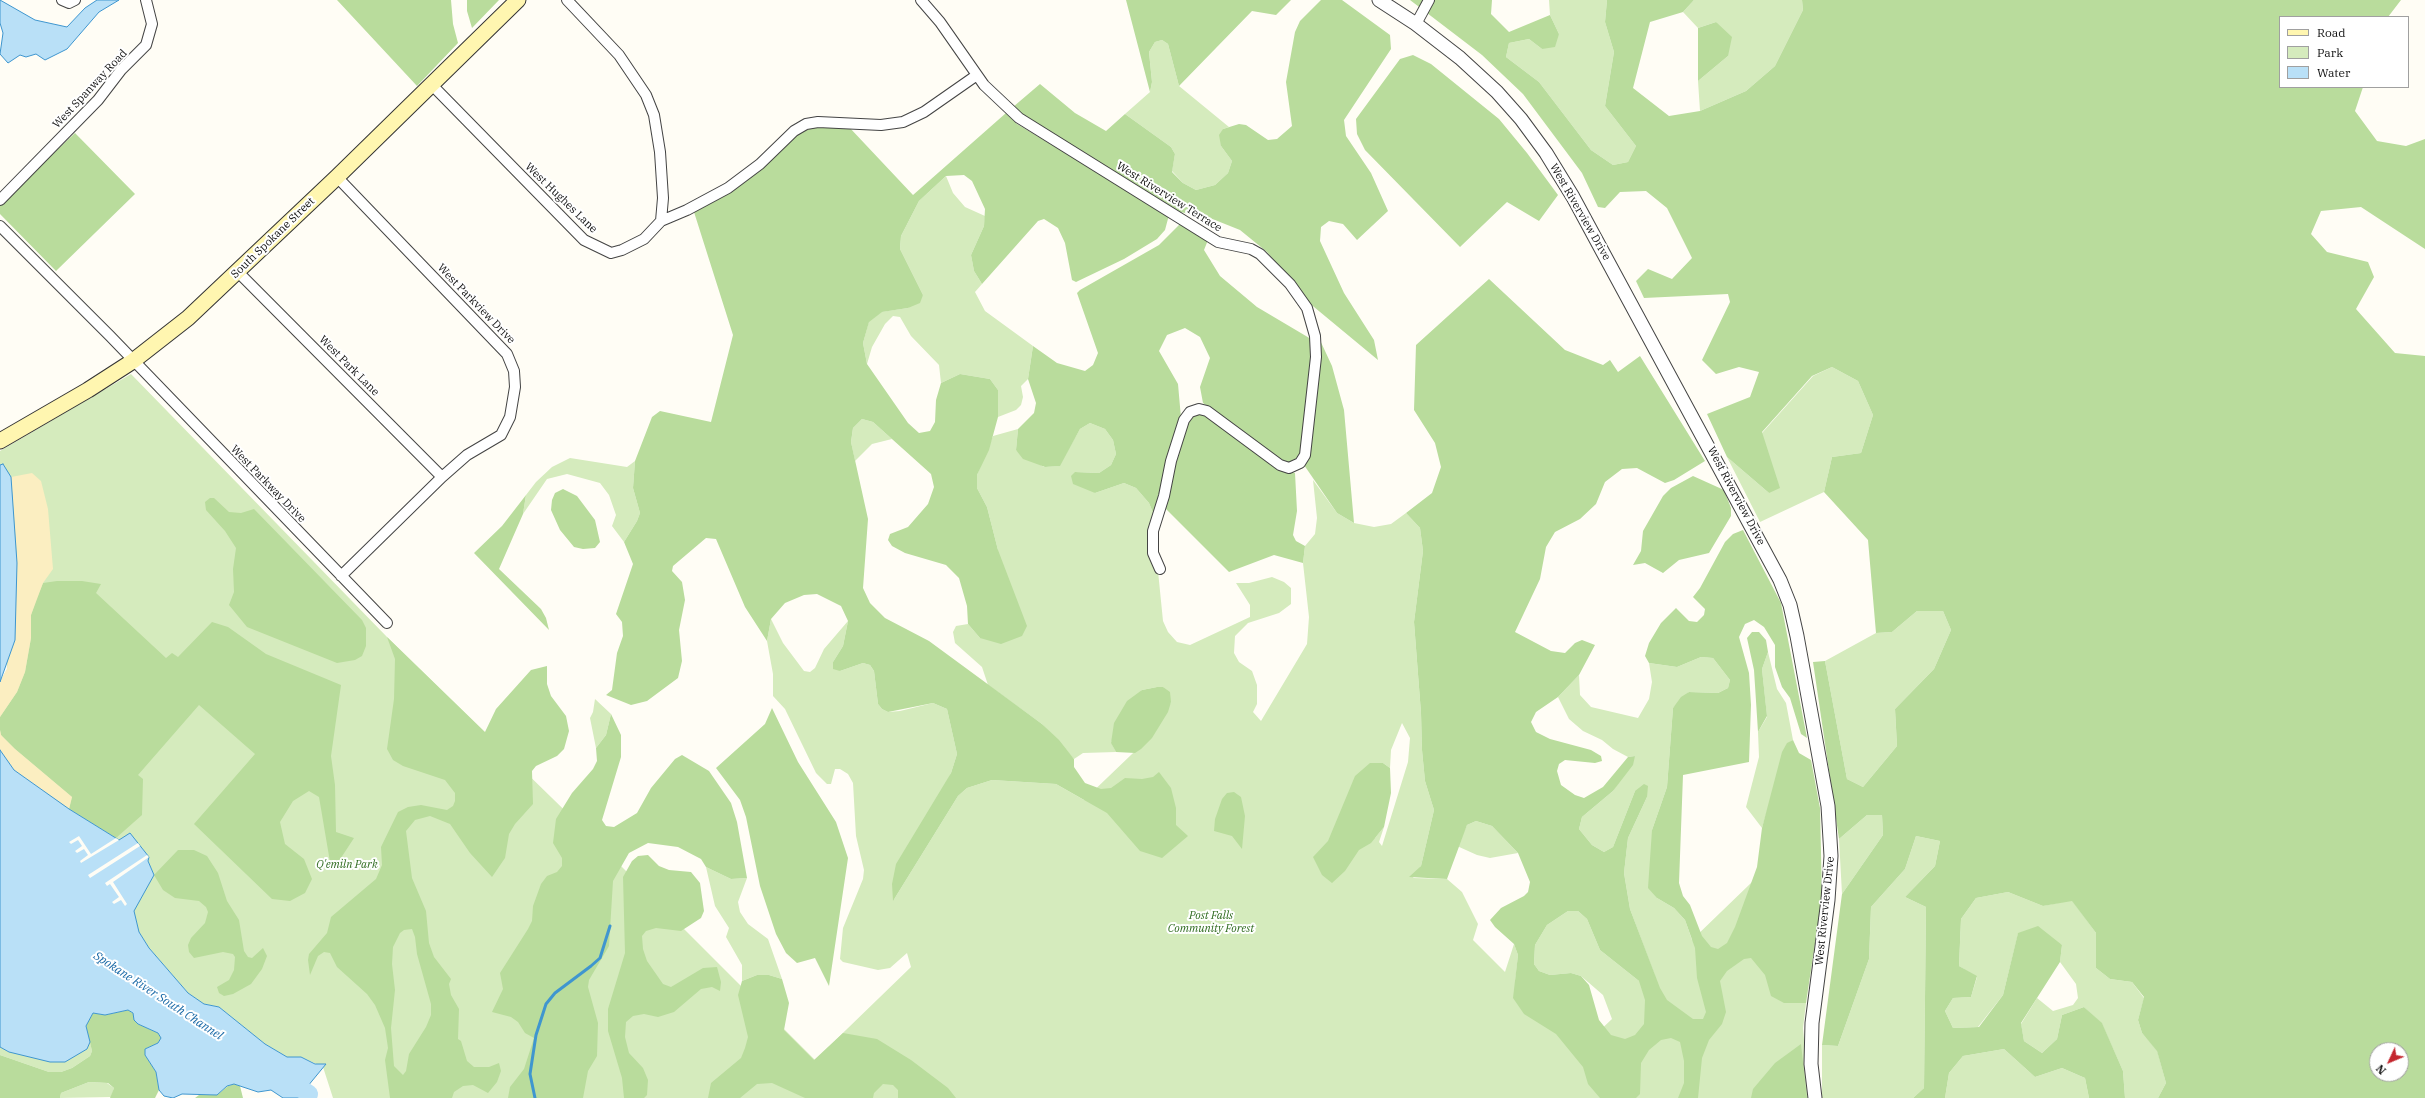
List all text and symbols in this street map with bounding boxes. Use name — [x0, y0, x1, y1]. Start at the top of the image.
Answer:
legend — [2279, 16, 2409, 88]
text: Road — [2317, 25, 2346, 40]
text: Park — [2317, 45, 2343, 60]
street label: West Spanway Road — [50, 47, 130, 131]
text: Water — [2317, 65, 2350, 80]
street label: West Riverview Terrace — [1114, 159, 1224, 235]
street label: West Hughes Lane — [522, 160, 600, 236]
street label: West Riverview Drive — [1547, 161, 1613, 263]
street label: South Spokane Street — [228, 195, 318, 281]
street label: West Parkview Drive — [434, 261, 518, 347]
street label: West Park Lane — [316, 333, 382, 399]
street label: West Parkway Drive — [228, 443, 308, 525]
street label: West Riverview Drive — [1704, 445, 1768, 547]
street label: West Riverview Drive — [1813, 856, 1837, 966]
park label: Q'emiln Park — [316, 858, 378, 872]
park label: Post Falls Community Forest — [1168, 909, 1254, 935]
water label: Spokane River South Channel — [91, 949, 225, 1043]
north arrow — [2369, 1042, 2409, 1082]
text: N — [2373, 1062, 2389, 1078]

